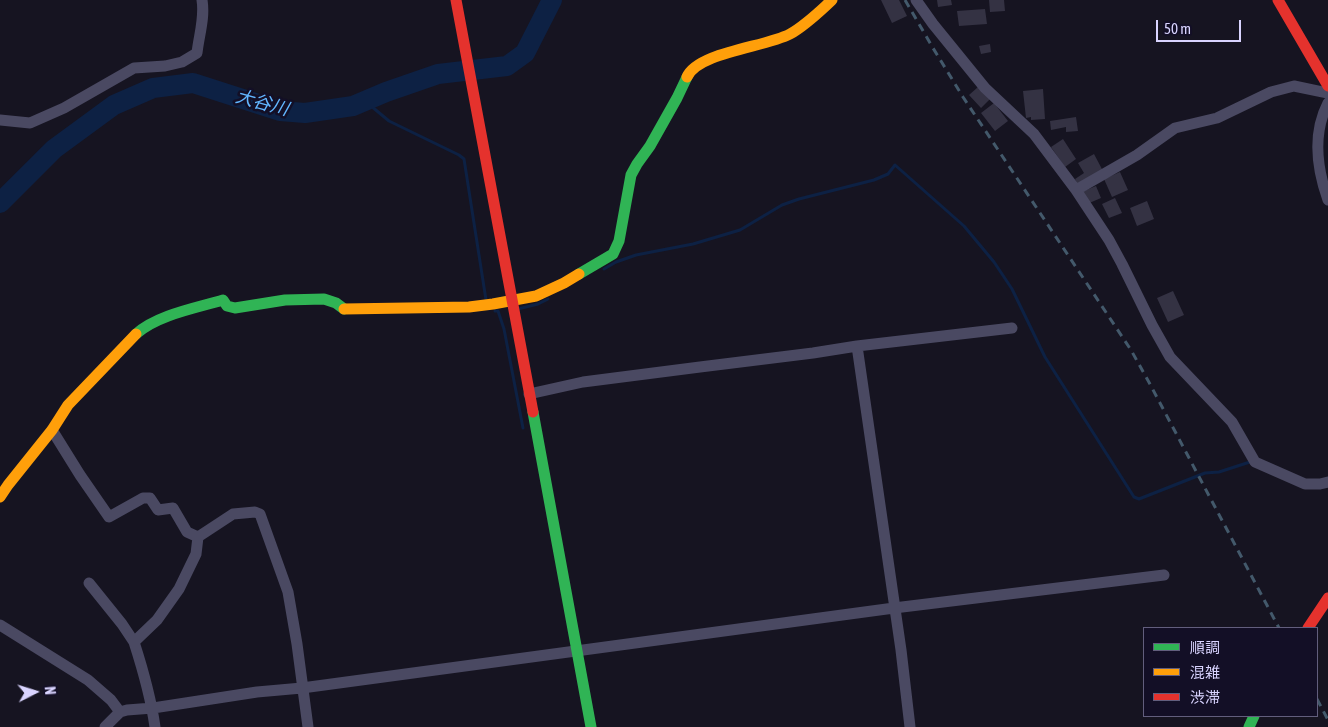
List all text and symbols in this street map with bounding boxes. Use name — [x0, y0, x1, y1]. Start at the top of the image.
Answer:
scale bar — [1158, 10, 1243, 42]
text: 50 m — [1164, 20, 1191, 37]
water label: 大谷川 — [233, 86, 291, 120]
legend — [1143, 627, 1318, 717]
text: 順調 — [1190, 639, 1220, 656]
text: 混雑 — [1190, 664, 1220, 681]
north arrow — [10, 667, 60, 717]
text: N — [42, 686, 58, 695]
text: 渋滞 — [1190, 689, 1220, 706]

